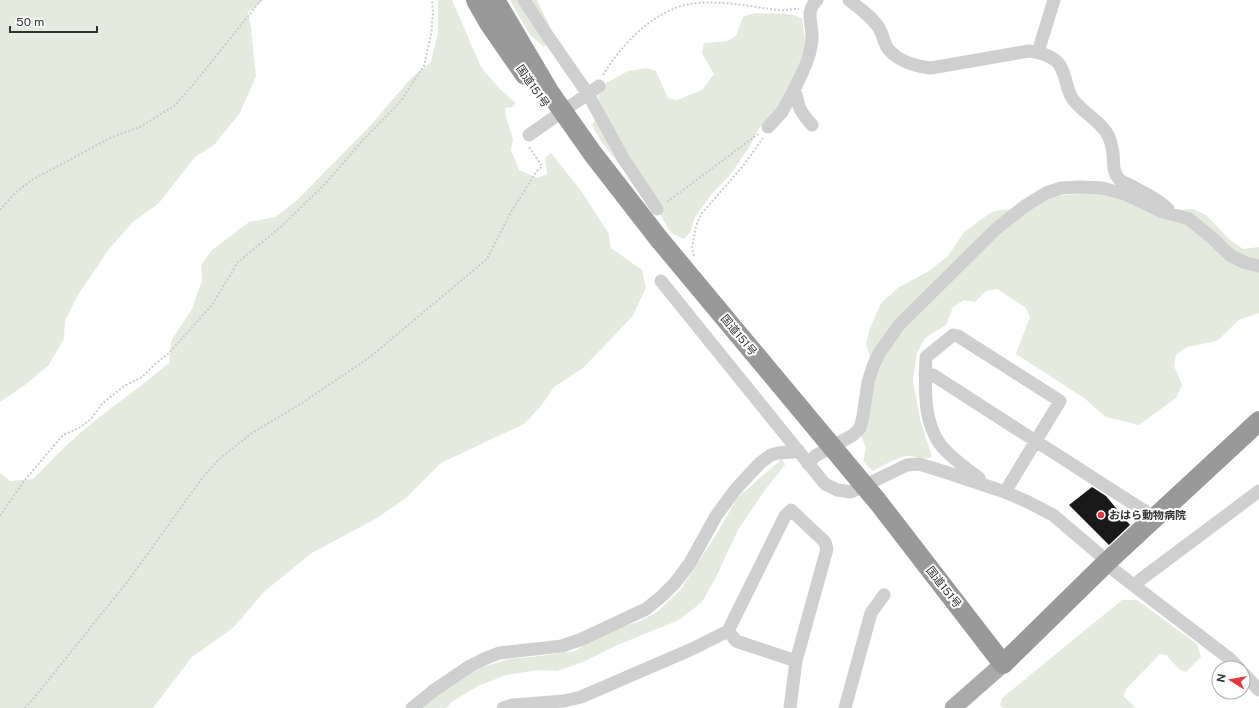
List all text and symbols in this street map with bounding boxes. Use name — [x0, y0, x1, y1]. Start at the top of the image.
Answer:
scale bar — [10, 8, 97, 34]
text: 50 m — [16, 15, 44, 29]
street label: 国道151号 — [514, 62, 552, 110]
street label: 国道151号 — [719, 312, 759, 358]
place label: おはら動物病院 — [1109, 509, 1186, 521]
marker: おはら動物病院 — [1096, 510, 1106, 520]
street label: 国道151号 — [924, 564, 964, 610]
north arrow — [1211, 660, 1251, 700]
text: N — [1214, 673, 1228, 683]

